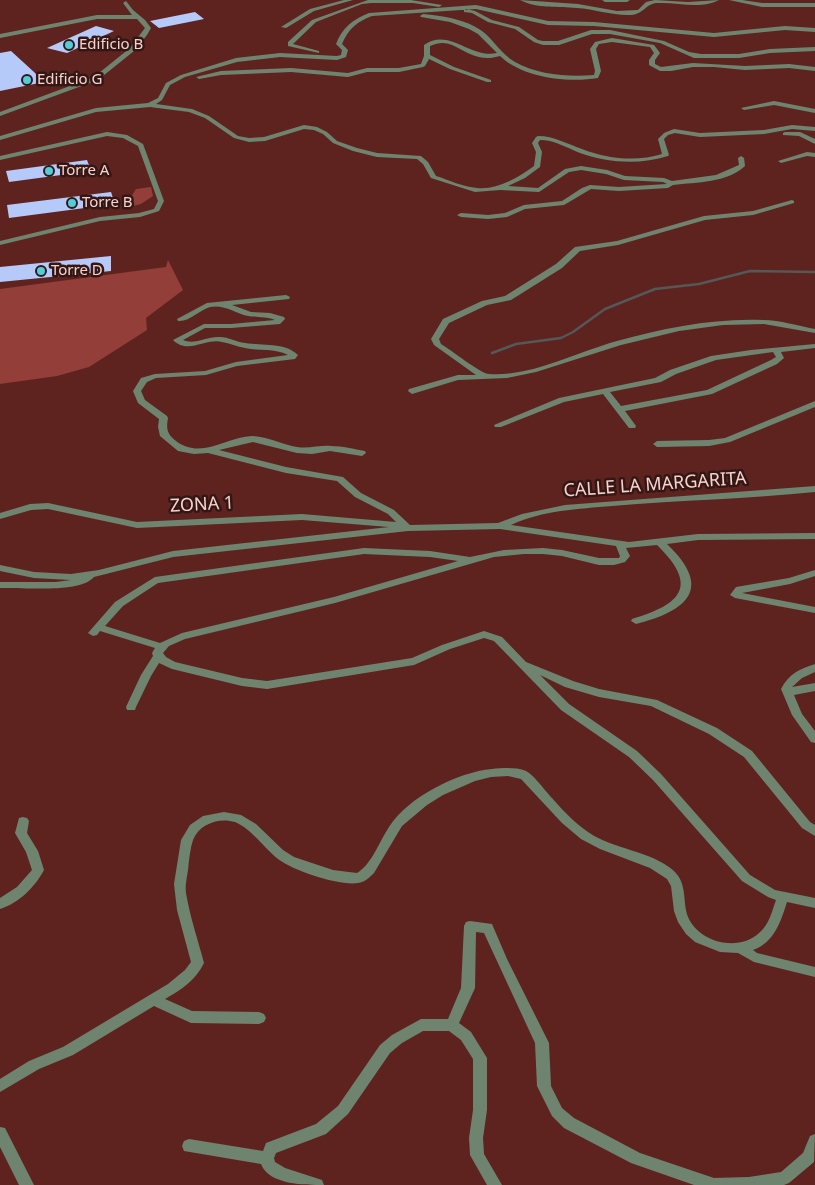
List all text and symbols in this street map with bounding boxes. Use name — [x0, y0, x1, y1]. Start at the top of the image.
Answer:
place label: Edificio B — [79, 36, 143, 54]
marker: Edificio B — [63, 39, 75, 51]
place label: Edificio G — [37, 71, 102, 89]
marker: Edificio G — [21, 74, 33, 86]
place label: Torre A — [59, 162, 109, 180]
marker: Torre A — [43, 165, 55, 177]
place label: Torre B — [82, 194, 133, 212]
marker: Torre B — [66, 197, 78, 209]
place label: Torre D — [51, 262, 103, 280]
marker: Torre D — [35, 265, 47, 277]
street label: CALLE LA MARGARITA — [563, 468, 747, 502]
street label: ZONA 1 — [169, 493, 235, 517]

